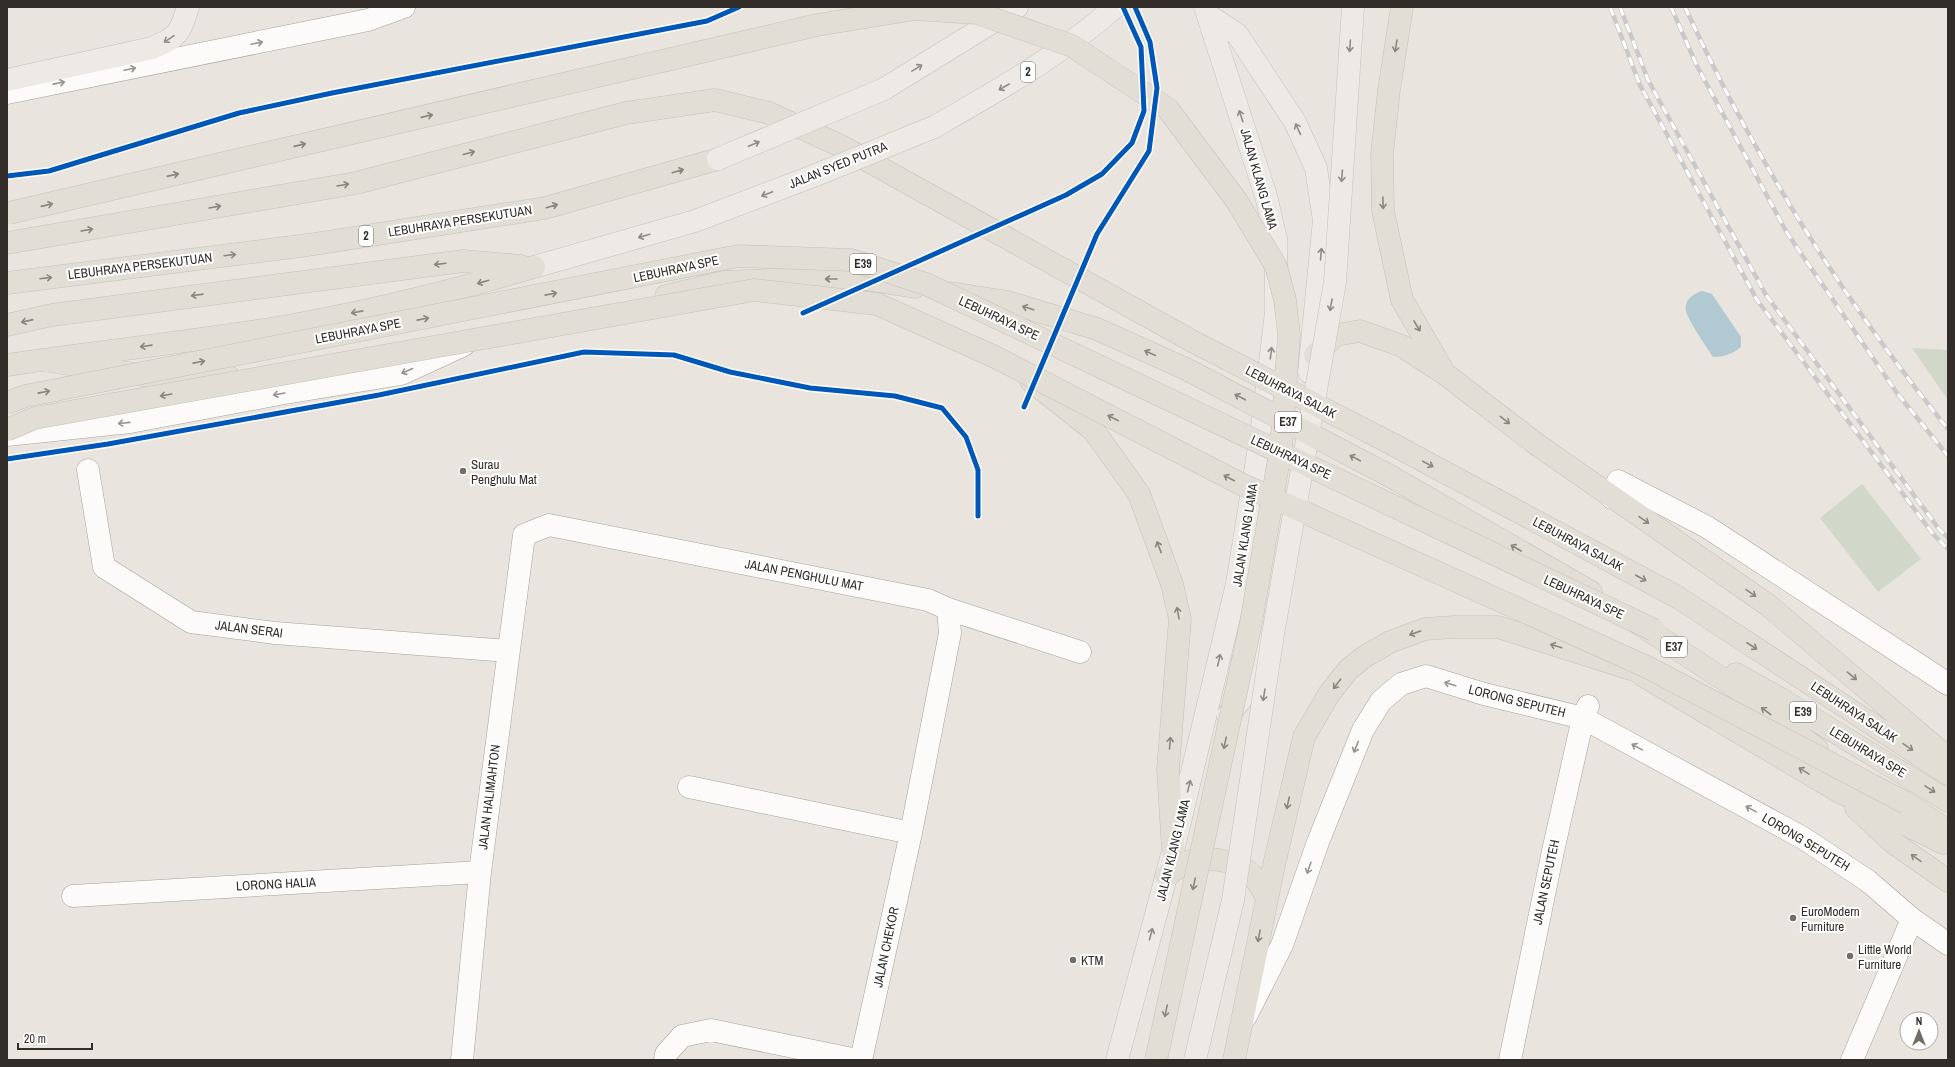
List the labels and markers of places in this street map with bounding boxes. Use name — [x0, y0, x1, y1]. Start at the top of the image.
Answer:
place label: Surau Penghulu Mat — [471, 456, 537, 488]
marker: Surau Penghulu Mat — [458, 466, 468, 476]
place label: EuroModern Furniture — [1801, 903, 1860, 935]
marker: EuroModern Furniture — [1788, 913, 1798, 923]
place label: Little World Furniture — [1858, 941, 1912, 973]
marker: Little World Furniture — [1845, 951, 1855, 961]
place label: KTM — [1081, 952, 1104, 969]
marker: KTM — [1068, 955, 1078, 965]

